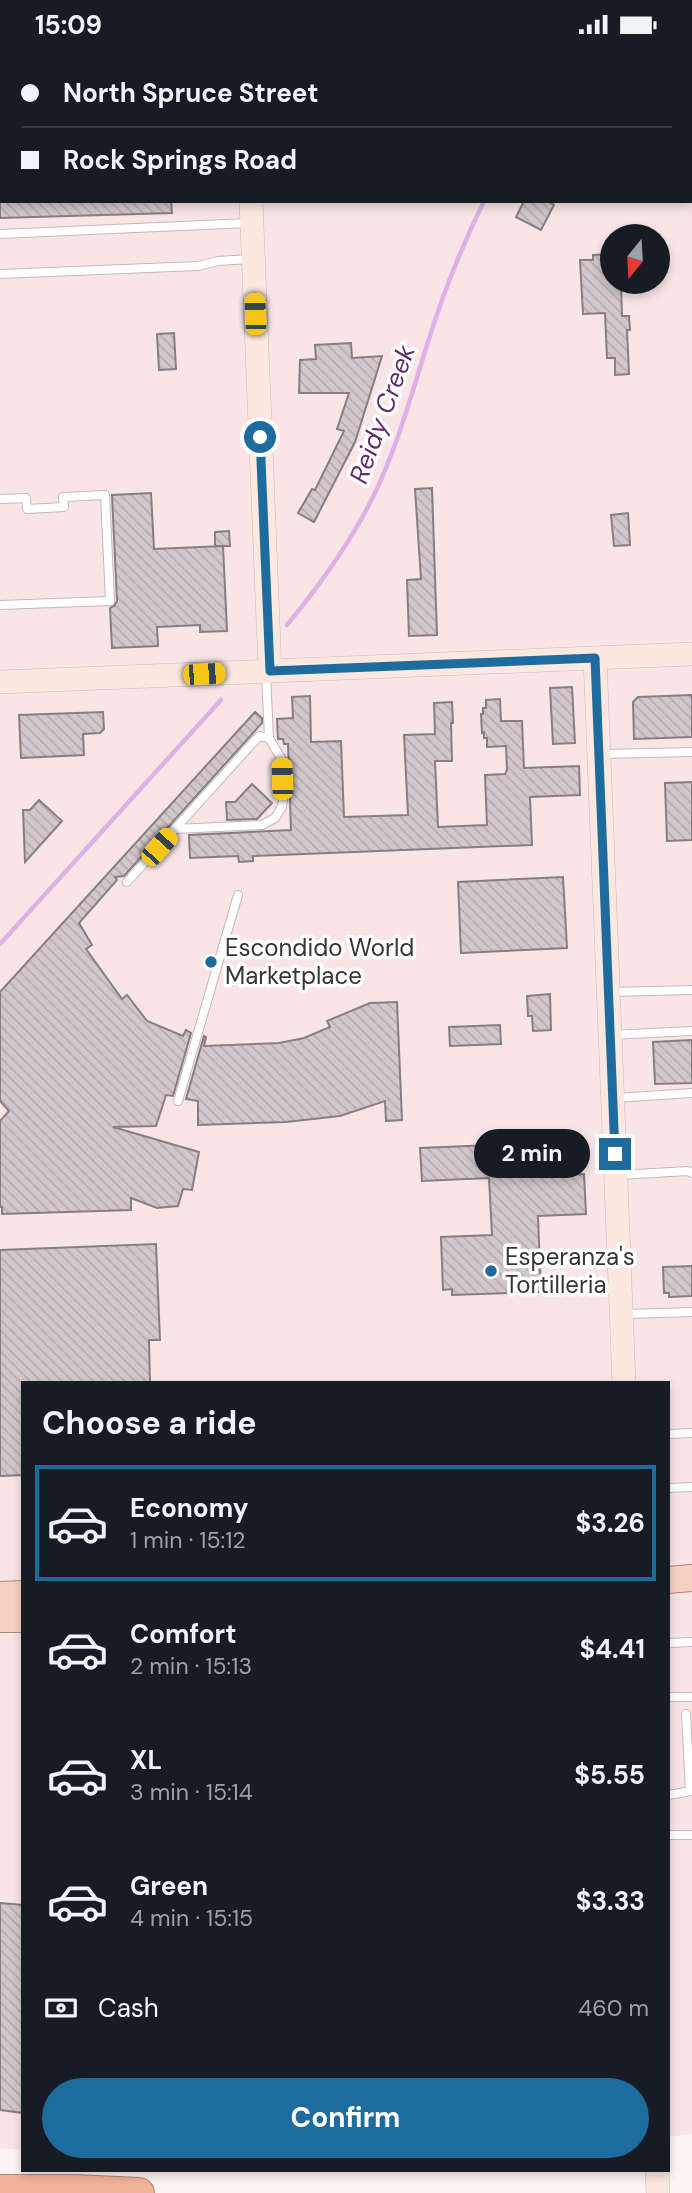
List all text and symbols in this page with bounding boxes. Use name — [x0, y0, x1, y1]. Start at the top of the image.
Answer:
text: 15:09 — [35, 8, 102, 42]
text: North Spruce Street — [63, 76, 319, 110]
text: Rock Springs Road — [63, 143, 297, 177]
north arrow — [600, 224, 670, 294]
map controls — [600, 224, 670, 294]
car — [244, 293, 267, 335]
water label: Reidy Creek — [341, 339, 423, 488]
route start — [244, 421, 276, 453]
car — [183, 662, 226, 686]
car — [271, 758, 294, 800]
car — [138, 824, 181, 870]
place label: Escondido World Marketplace — [225, 932, 414, 991]
marker: Escondido World Marketplace — [203, 954, 219, 970]
callout: 2 min — [475, 1129, 590, 1179]
text: 2 min — [502, 1138, 562, 1168]
route end — [599, 1138, 631, 1170]
place label: Esperanza's Tortilleria — [505, 1241, 635, 1300]
marker: Esperanza's Tortilleria — [483, 1263, 499, 1279]
text: Choose a ride — [42, 1402, 257, 1444]
text: Economy — [130, 1491, 248, 1525]
icon: car — [46, 1492, 109, 1555]
text: $3.26 — [576, 1506, 645, 1540]
text: 1 min · 15:12 — [130, 1525, 246, 1555]
text: Comfort — [130, 1617, 236, 1651]
icon: car — [46, 1618, 109, 1681]
text: $4.41 — [579, 1632, 645, 1666]
text: 2 min · 15:13 — [130, 1651, 252, 1681]
text: XL — [130, 1743, 162, 1777]
icon: car — [46, 1744, 109, 1807]
text: $5.55 — [574, 1758, 645, 1792]
text: 3 min · 15:14 — [130, 1777, 253, 1807]
text: Green — [130, 1869, 208, 1903]
icon: car — [46, 1870, 109, 1933]
text: $3.33 — [576, 1884, 645, 1918]
text: 4 min · 15:15 — [130, 1903, 253, 1933]
icon: cash — [42, 1989, 80, 2027]
text: Cash — [98, 1991, 159, 2025]
text: 460 m — [578, 1993, 649, 2023]
button: Confirm — [42, 2078, 649, 2158]

